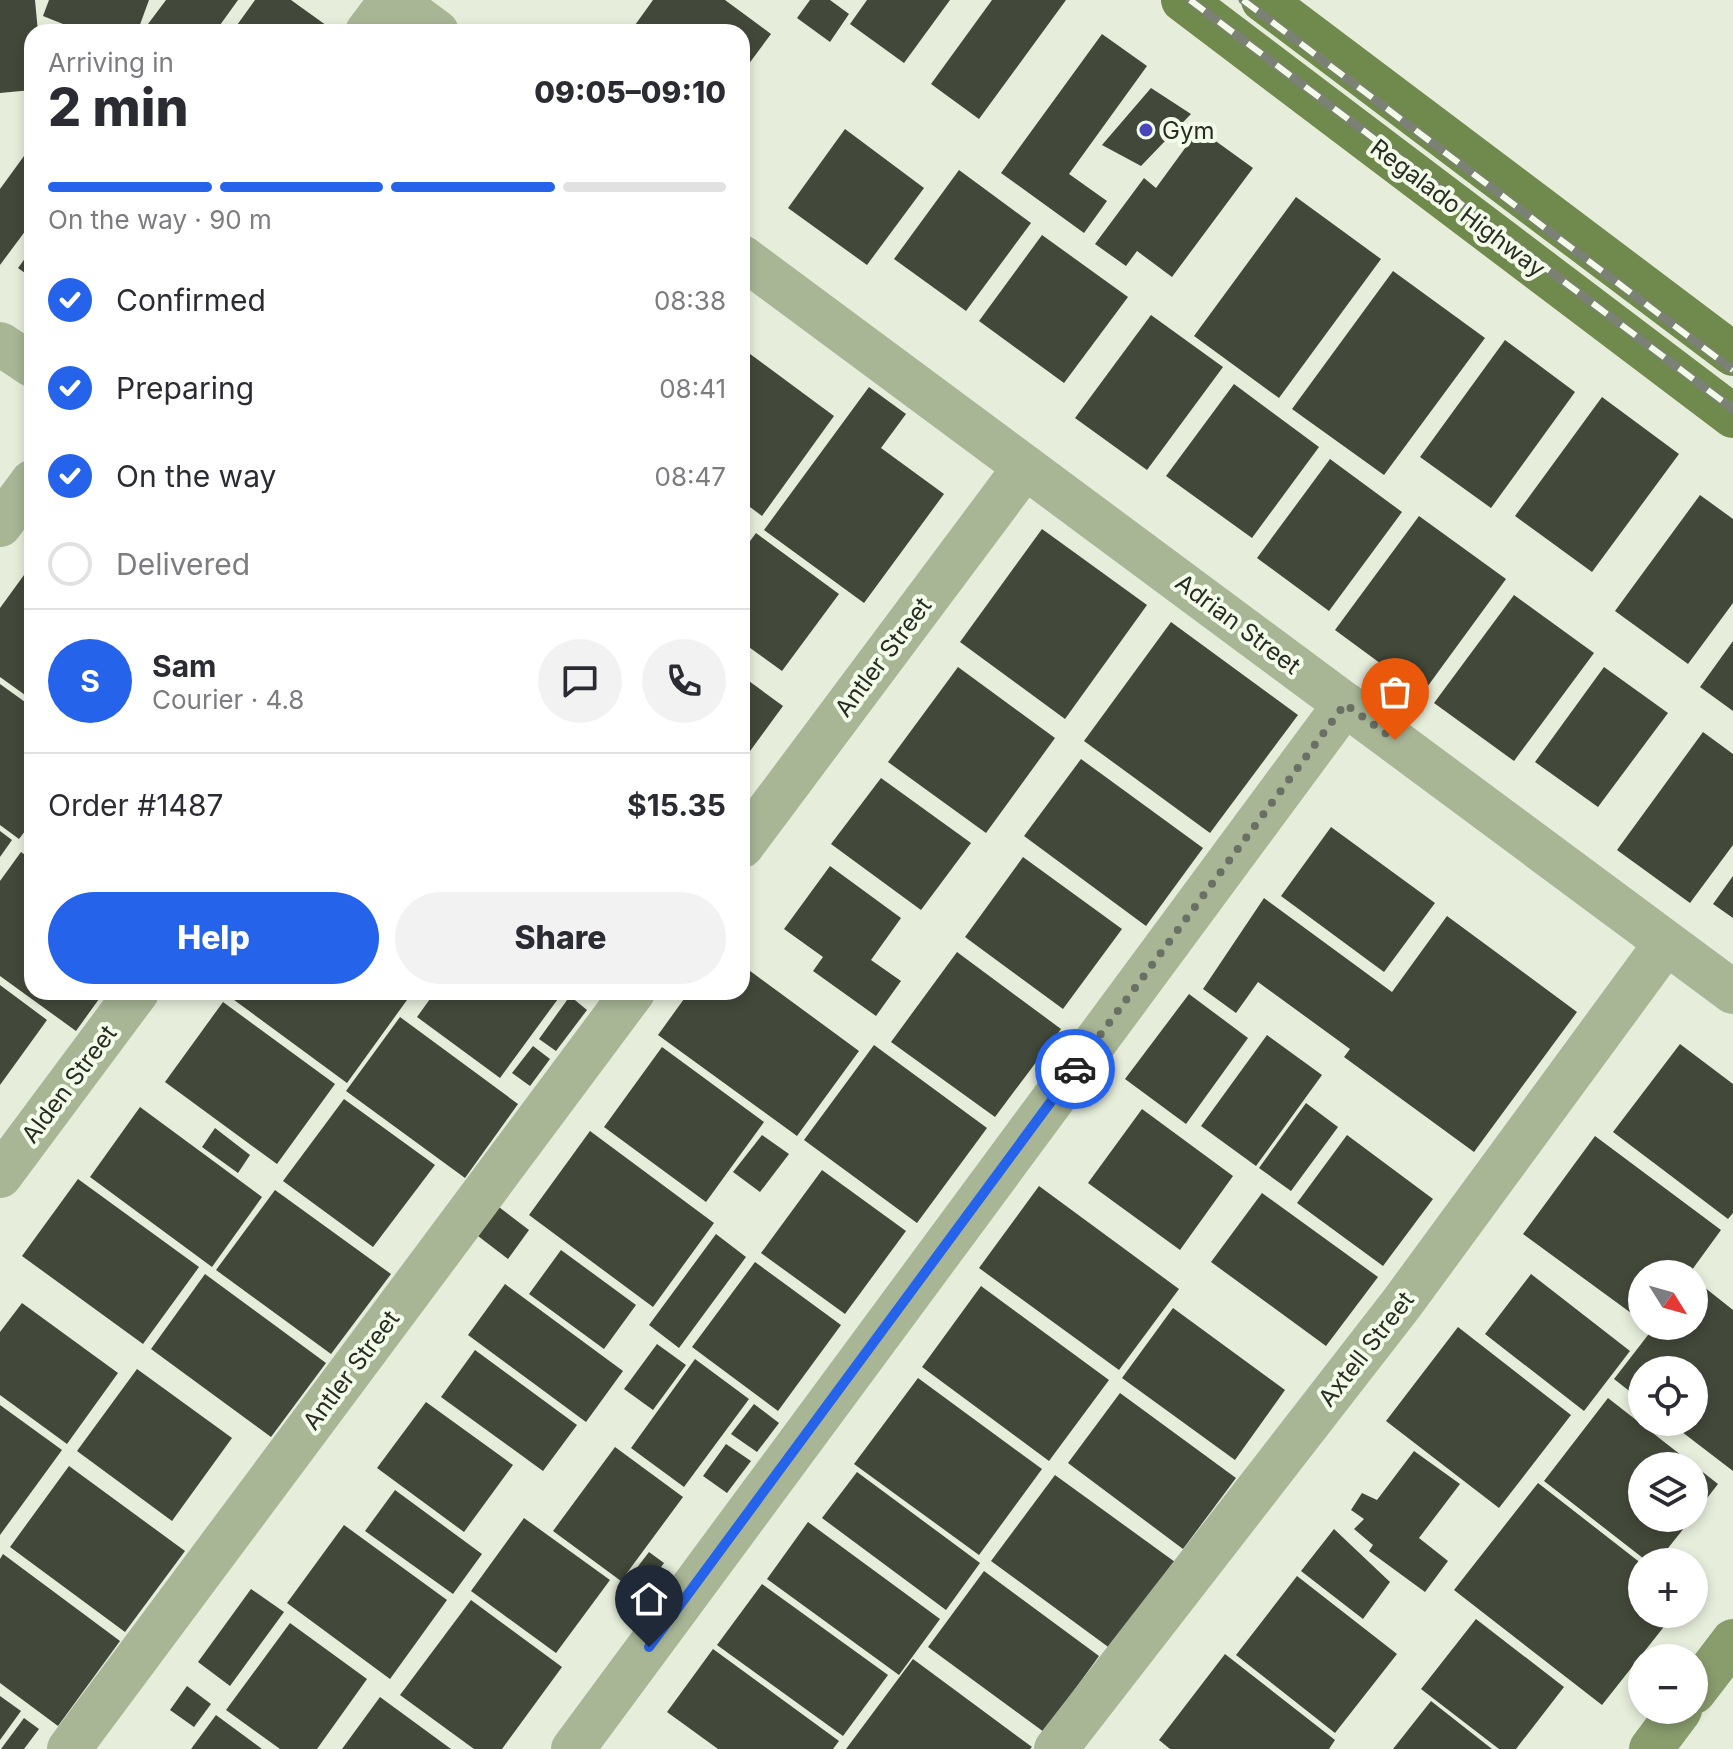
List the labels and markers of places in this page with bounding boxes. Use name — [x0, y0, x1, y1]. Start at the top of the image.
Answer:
place label: Gym — [1162, 116, 1214, 145]
marker: Gym — [1137, 121, 1155, 139]
pin — [1361, 658, 1429, 740]
pin — [615, 1565, 683, 1647]

